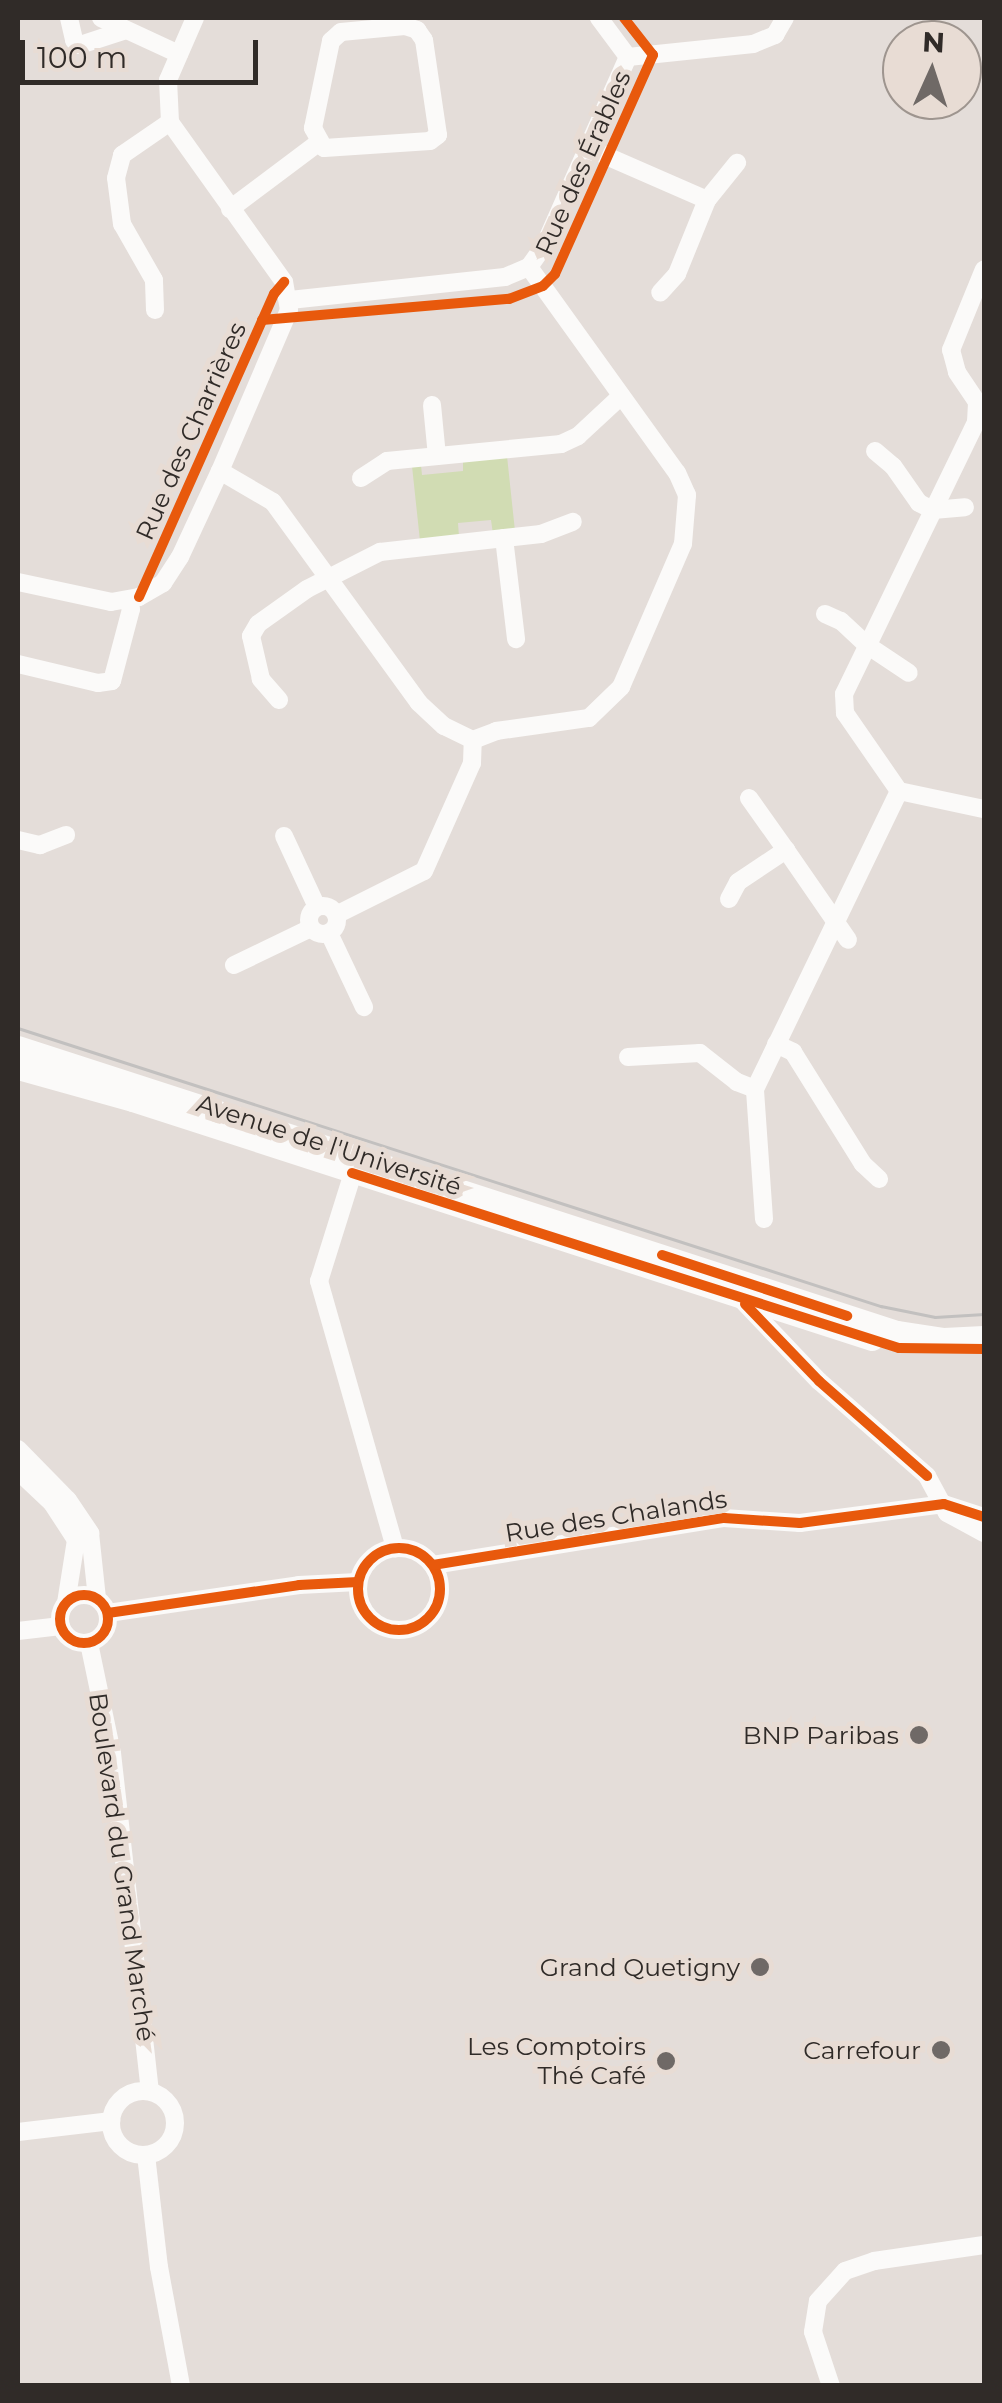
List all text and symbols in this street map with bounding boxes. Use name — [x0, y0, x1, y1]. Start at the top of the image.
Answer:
scale bar — [25, 20, 262, 82]
north arrow — [882, 20, 982, 120]
text: N — [921, 24, 946, 60]
text: 100 m — [37, 39, 127, 76]
street label: Rue des Érables — [529, 66, 637, 260]
street label: Rue des Charrières — [129, 317, 253, 545]
street label: Avenue de l'Université — [193, 1088, 465, 1202]
street label: Rue des Chalands — [503, 1484, 729, 1548]
street label: Boulevard du Grand Marché — [83, 1691, 161, 2043]
place label: BNP Paribas — [743, 1720, 899, 1750]
marker: BNP Paribas — [908, 1724, 930, 1746]
place label: Grand Quetigny — [540, 1952, 740, 1982]
marker: Grand Quetigny — [749, 1956, 771, 1978]
place label: Les Comptoirs Thé Café — [467, 2032, 646, 2091]
place label: Carrefour — [803, 2035, 921, 2065]
marker: Carrefour — [930, 2039, 952, 2061]
marker: Les Comptoirs Thé Café — [655, 2050, 677, 2072]

